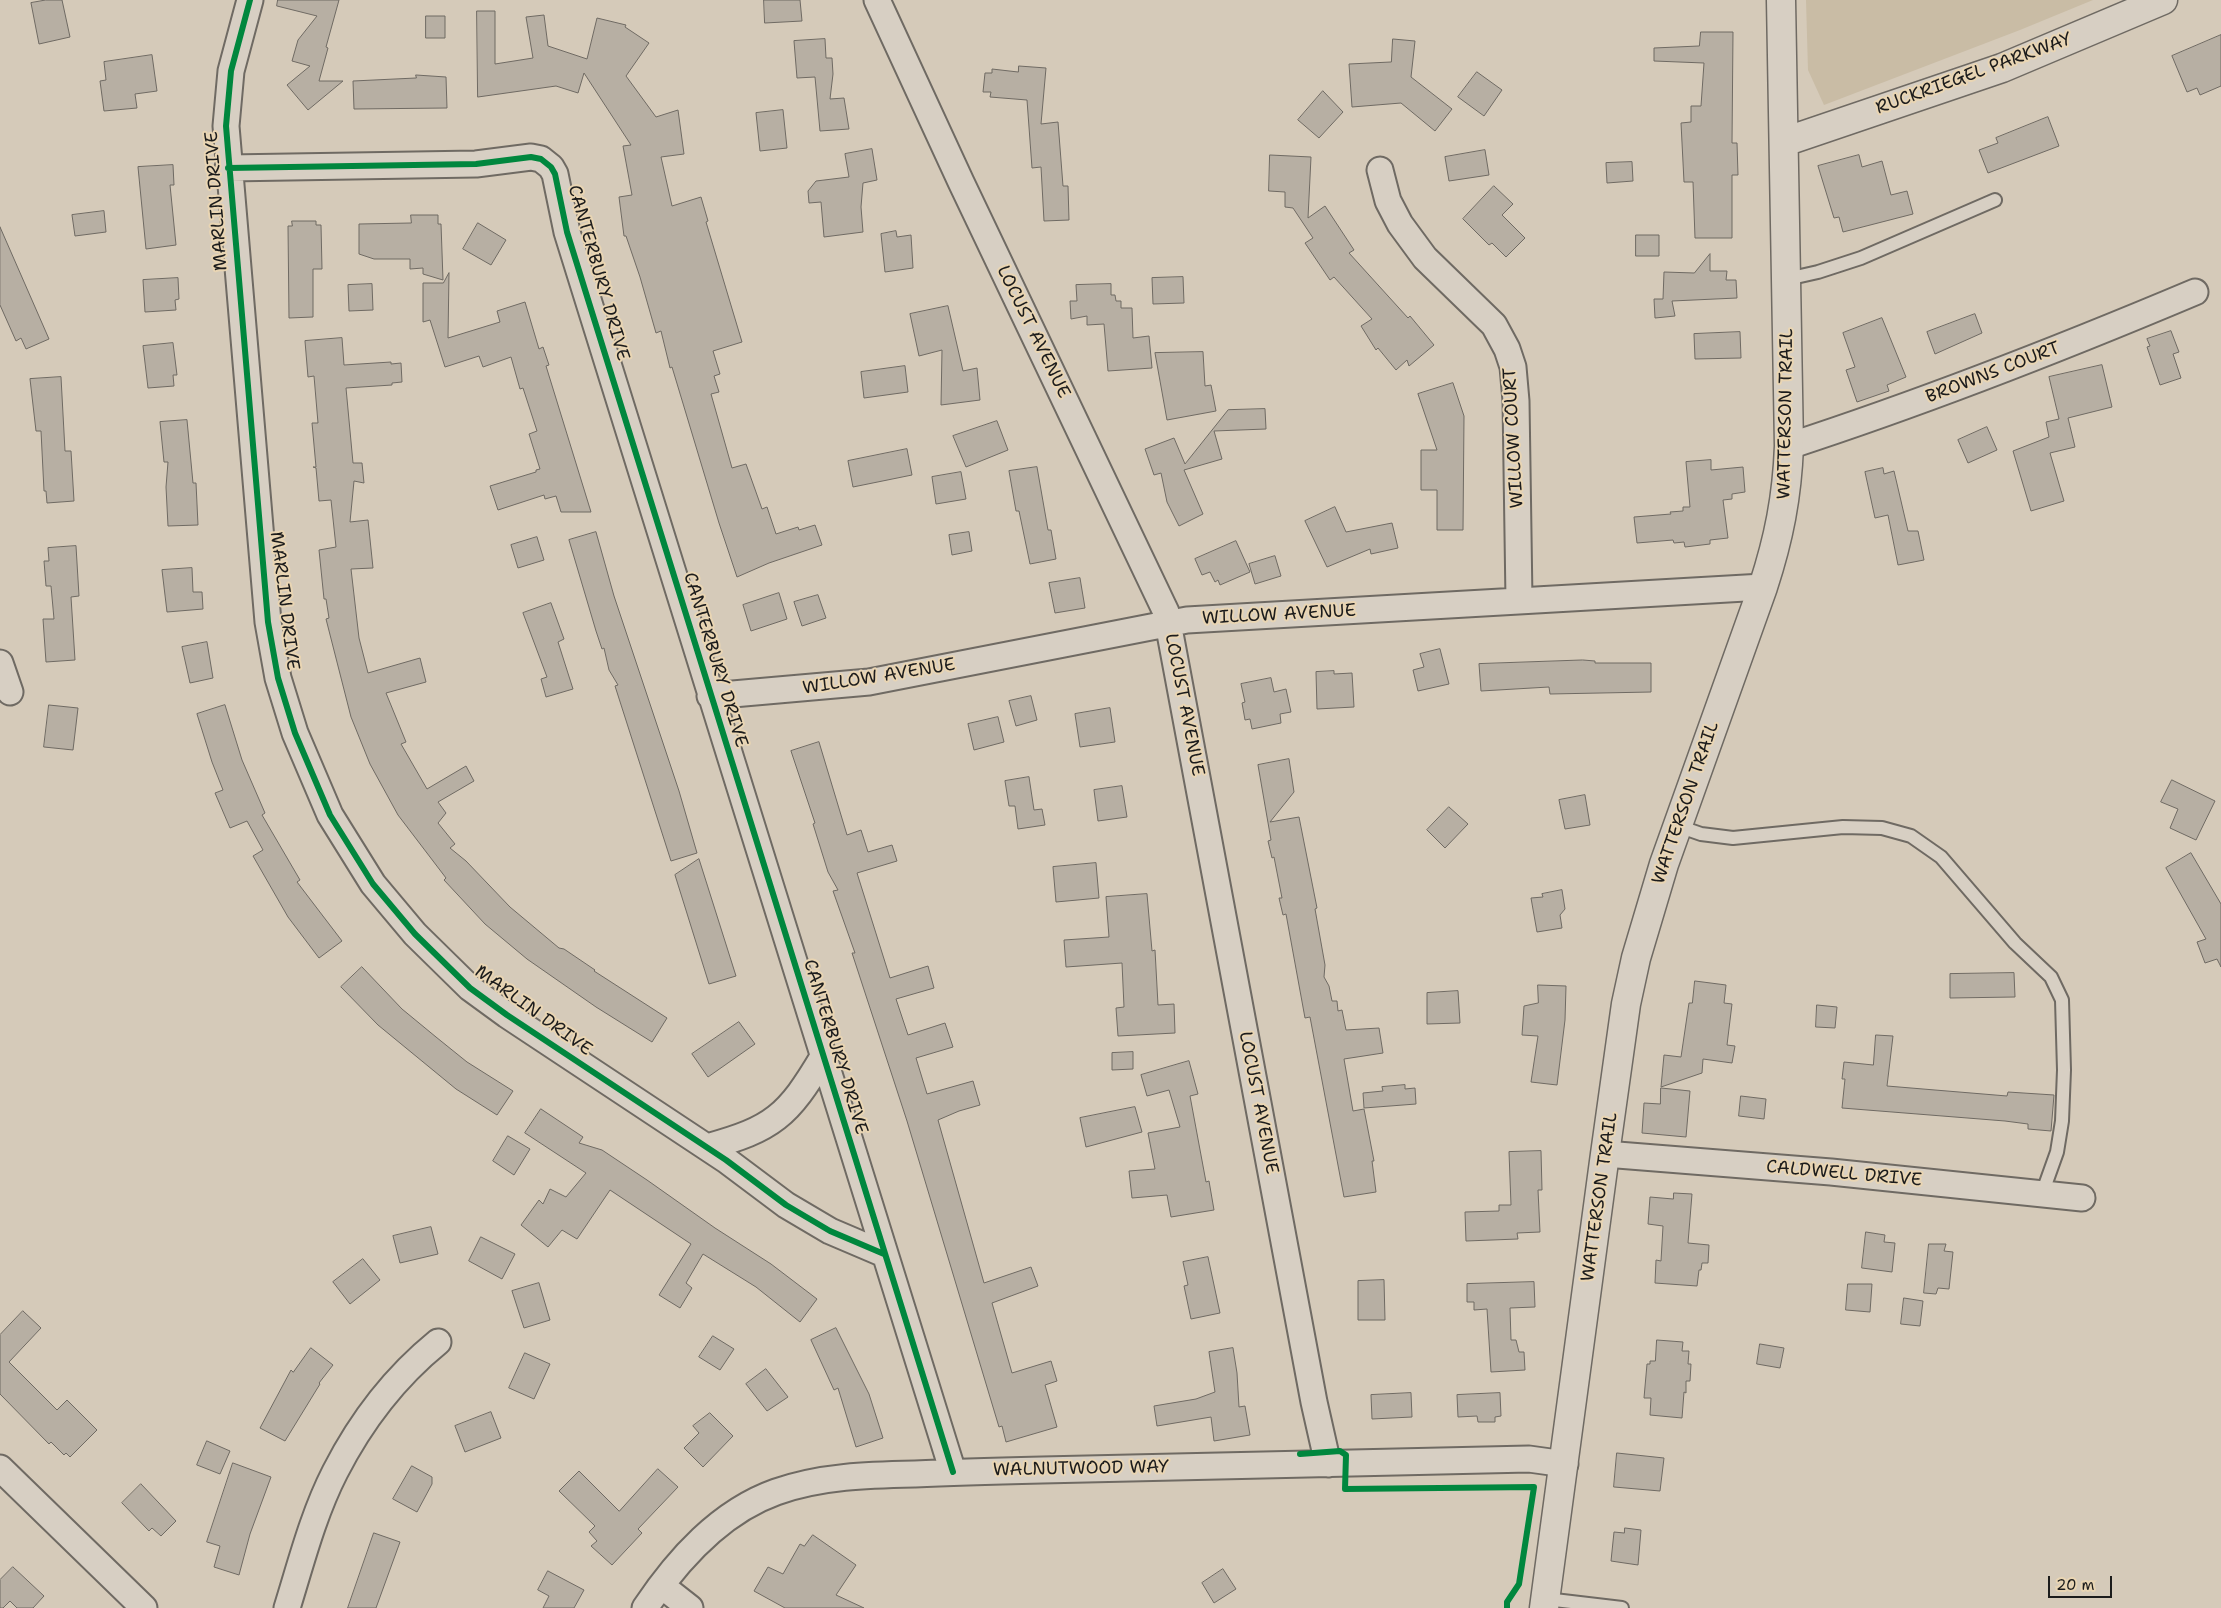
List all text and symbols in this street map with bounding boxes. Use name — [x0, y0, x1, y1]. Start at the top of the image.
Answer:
street label: RUCKRIEGEL PARKWAY — [1873, 28, 2075, 120]
street label: MARLIN DRIVE — [201, 131, 233, 271]
street label: CANTERBURY DRIVE — [563, 183, 633, 363]
street label: LOCUST AVENUE — [992, 262, 1074, 402]
street label: WATTERSON TRAIL — [1774, 328, 1798, 500]
street label: BROWNS COURT — [1923, 337, 2063, 409]
street label: WILLOW COURT — [1500, 367, 1528, 509]
street label: MARLIN DRIVE — [265, 530, 303, 672]
street label: CANTERBURY DRIVE — [678, 570, 752, 750]
street label: WILLOW AVENUE — [1201, 600, 1357, 630]
street label: LOCUST AVENUE — [1160, 632, 1208, 778]
street label: WILLOW AVENUE — [801, 654, 957, 700]
street label: WATTERSON TRAIL — [1648, 719, 1724, 887]
street label: CANTERBURY DRIVE — [798, 957, 872, 1137]
street label: MARLIN DRIVE — [470, 961, 596, 1061]
street label: LOCUST AVENUE — [1234, 1030, 1282, 1176]
street label: WATTERSON TRAIL — [1577, 1111, 1623, 1283]
street label: CALDWELL DRIVE — [1765, 1156, 1923, 1192]
street label: WALNUTWOOD WAY — [993, 1457, 1169, 1481]
scale bar — [2051, 1566, 2115, 1598]
text: 20 m — [2056, 1575, 2095, 1595]

